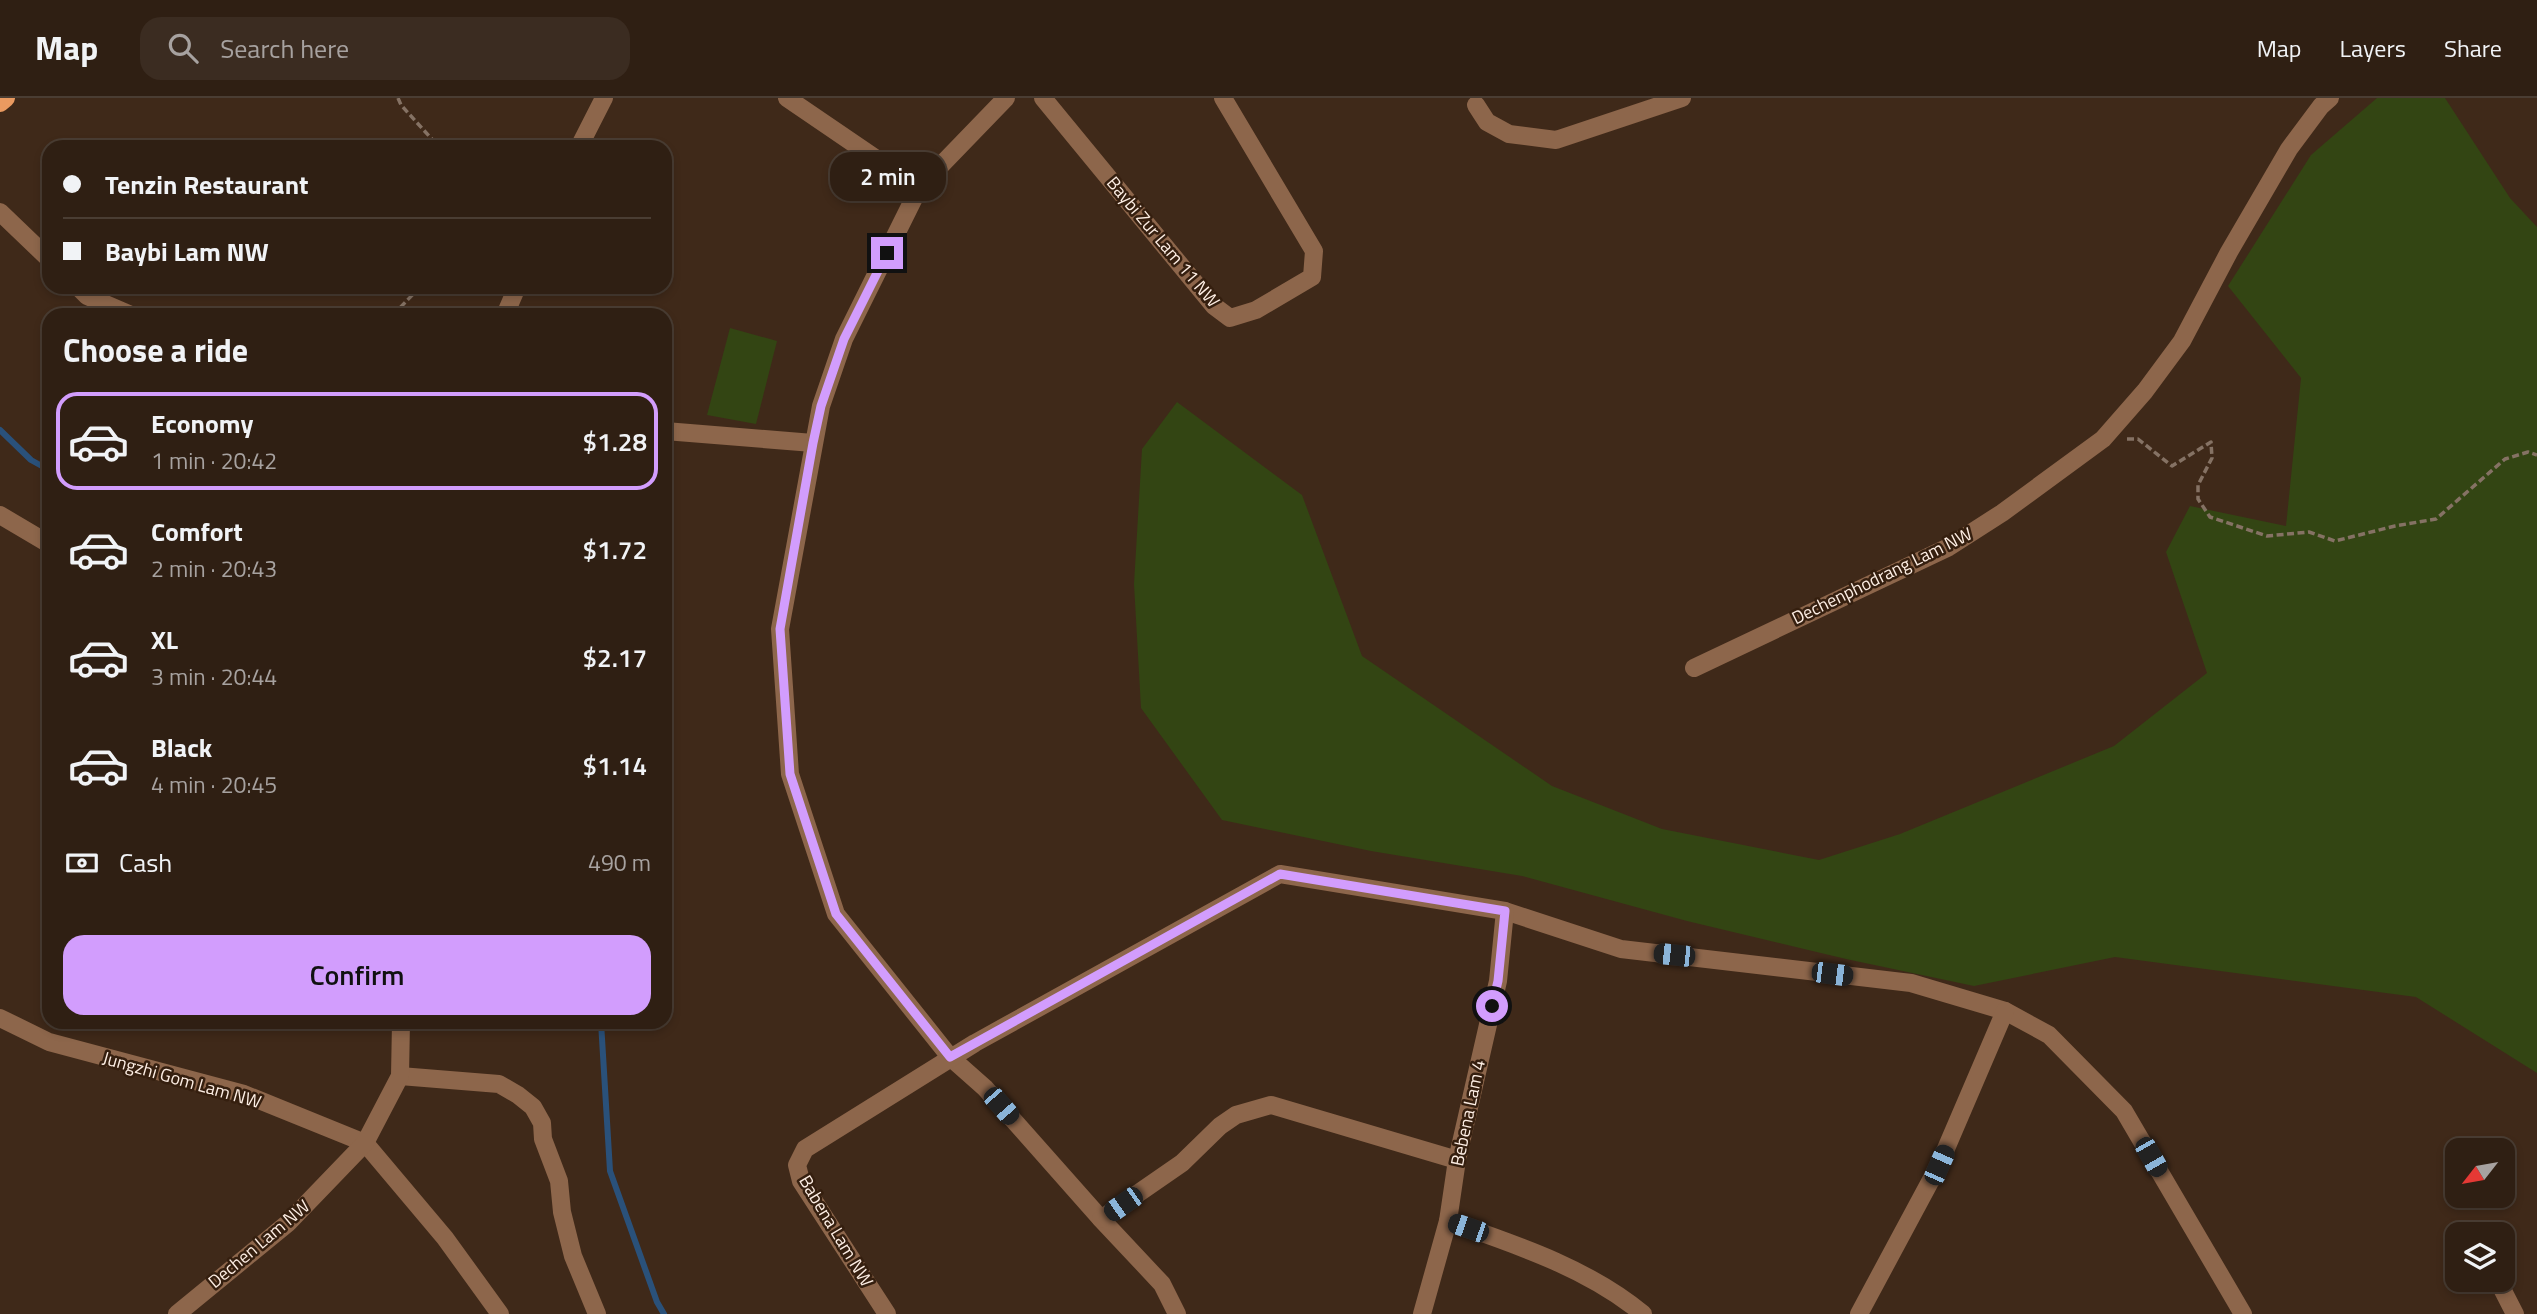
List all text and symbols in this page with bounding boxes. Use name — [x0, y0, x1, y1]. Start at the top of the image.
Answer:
search box — [140, 17, 630, 80]
text: Map — [35, 23, 98, 73]
icon: search — [164, 29, 202, 67]
text: Search here — [220, 29, 349, 68]
text: Map — [2257, 30, 2302, 66]
text: Layers — [2340, 30, 2406, 66]
text: Share — [2444, 30, 2502, 66]
callout: 2 min — [829, 152, 945, 200]
text: 2 min — [860, 159, 916, 194]
text: Tenzin Restaurant — [105, 165, 309, 204]
street label: Baybi Zur Lam 11 NW — [1100, 170, 1227, 313]
text: Baybi Lam NW — [105, 232, 269, 271]
route end — [871, 237, 903, 269]
text: Choose a ride — [63, 326, 248, 374]
text: Economy — [151, 404, 253, 443]
icon: car — [67, 410, 130, 473]
text: $1.28 — [583, 422, 647, 461]
text: 1 min · 20:42 — [151, 443, 277, 478]
text: Comfort — [151, 512, 243, 551]
icon: car — [67, 518, 130, 581]
street label: Dechenphodrang Lam NW — [1787, 520, 1977, 631]
text: $1.72 — [583, 530, 647, 569]
text: 2 min · 20:43 — [151, 551, 277, 586]
text: XL — [151, 620, 178, 659]
icon: car — [67, 626, 130, 689]
text: $2.17 — [583, 638, 647, 677]
text: 3 min · 20:44 — [151, 659, 277, 694]
text: Black — [151, 728, 212, 767]
icon: car — [67, 734, 130, 797]
text: $1.14 — [583, 746, 647, 785]
text: 4 min · 20:45 — [151, 767, 277, 802]
text: Cash — [119, 843, 172, 882]
icon: cash — [63, 844, 101, 882]
text: 490 m — [588, 845, 651, 880]
button: Confirm — [63, 935, 651, 1015]
car — [1653, 942, 1696, 968]
car — [1810, 961, 1855, 987]
route start — [1476, 990, 1508, 1022]
street label: Jungzhi Gom Lam NW — [100, 1044, 265, 1115]
street label: Bebena Lam 4 — [1443, 1057, 1492, 1169]
car — [980, 1083, 1023, 1129]
car — [2132, 1134, 2171, 1180]
north arrow — [2445, 1138, 2515, 1208]
map controls — [2445, 1138, 2515, 1292]
car — [1921, 1142, 1958, 1188]
street label: Babena Lam NW — [792, 1170, 880, 1292]
car — [1100, 1183, 1147, 1225]
street label: Dechen Lam NW — [202, 1193, 316, 1294]
car — [1445, 1211, 1492, 1245]
button: layers — [2445, 1222, 2515, 1292]

